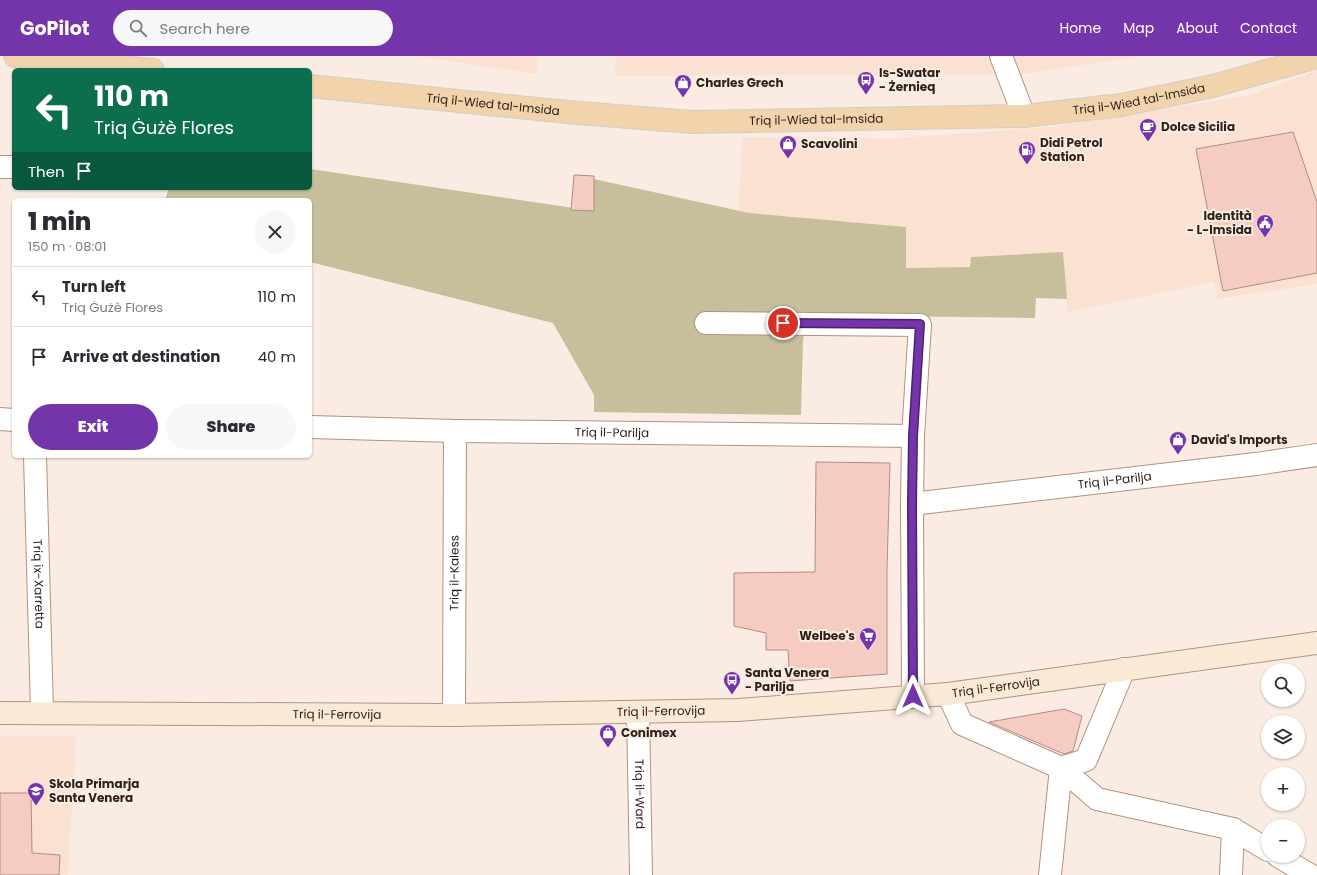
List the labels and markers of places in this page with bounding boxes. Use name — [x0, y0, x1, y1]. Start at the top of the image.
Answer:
place label: Is-Swatar - Żernieq — [879, 64, 940, 95]
bus stop icon: Is-Swatar - Żernieq — [856, 70, 876, 95]
shop icon: Charles Grech — [673, 73, 693, 98]
place label: Charles Grech — [696, 74, 784, 91]
cafe icon: Dolce Sicilia — [1138, 117, 1158, 142]
place label: Dolce Sicilia — [1161, 118, 1235, 135]
shop icon: Scavolini — [778, 134, 798, 159]
place label: Didi Petrol Station — [1040, 134, 1103, 165]
place label: Scavolini — [801, 135, 858, 152]
fuel station icon: Didi Petrol Station — [1017, 140, 1037, 165]
place label: Identità - L-Imsida — [1187, 207, 1252, 238]
public building icon: Identità - L-Imsida — [1255, 213, 1275, 238]
pin — [766, 306, 800, 340]
shop icon: David's Imports — [1168, 430, 1188, 455]
place label: David's Imports — [1191, 431, 1288, 448]
supermarket icon: Welbee's — [858, 626, 878, 651]
place label: Welbee's — [799, 627, 855, 644]
place label: Santa Venera - Parilja — [745, 664, 829, 695]
bus stop icon: Santa Venera - Parilja — [722, 670, 742, 695]
shop icon: Conimex — [598, 723, 618, 748]
place label: Conimex — [621, 724, 678, 741]
place label: Skola Primarja Santa Venera — [49, 775, 140, 806]
school or university icon: Skola Primarja Santa Venera — [26, 781, 46, 806]

